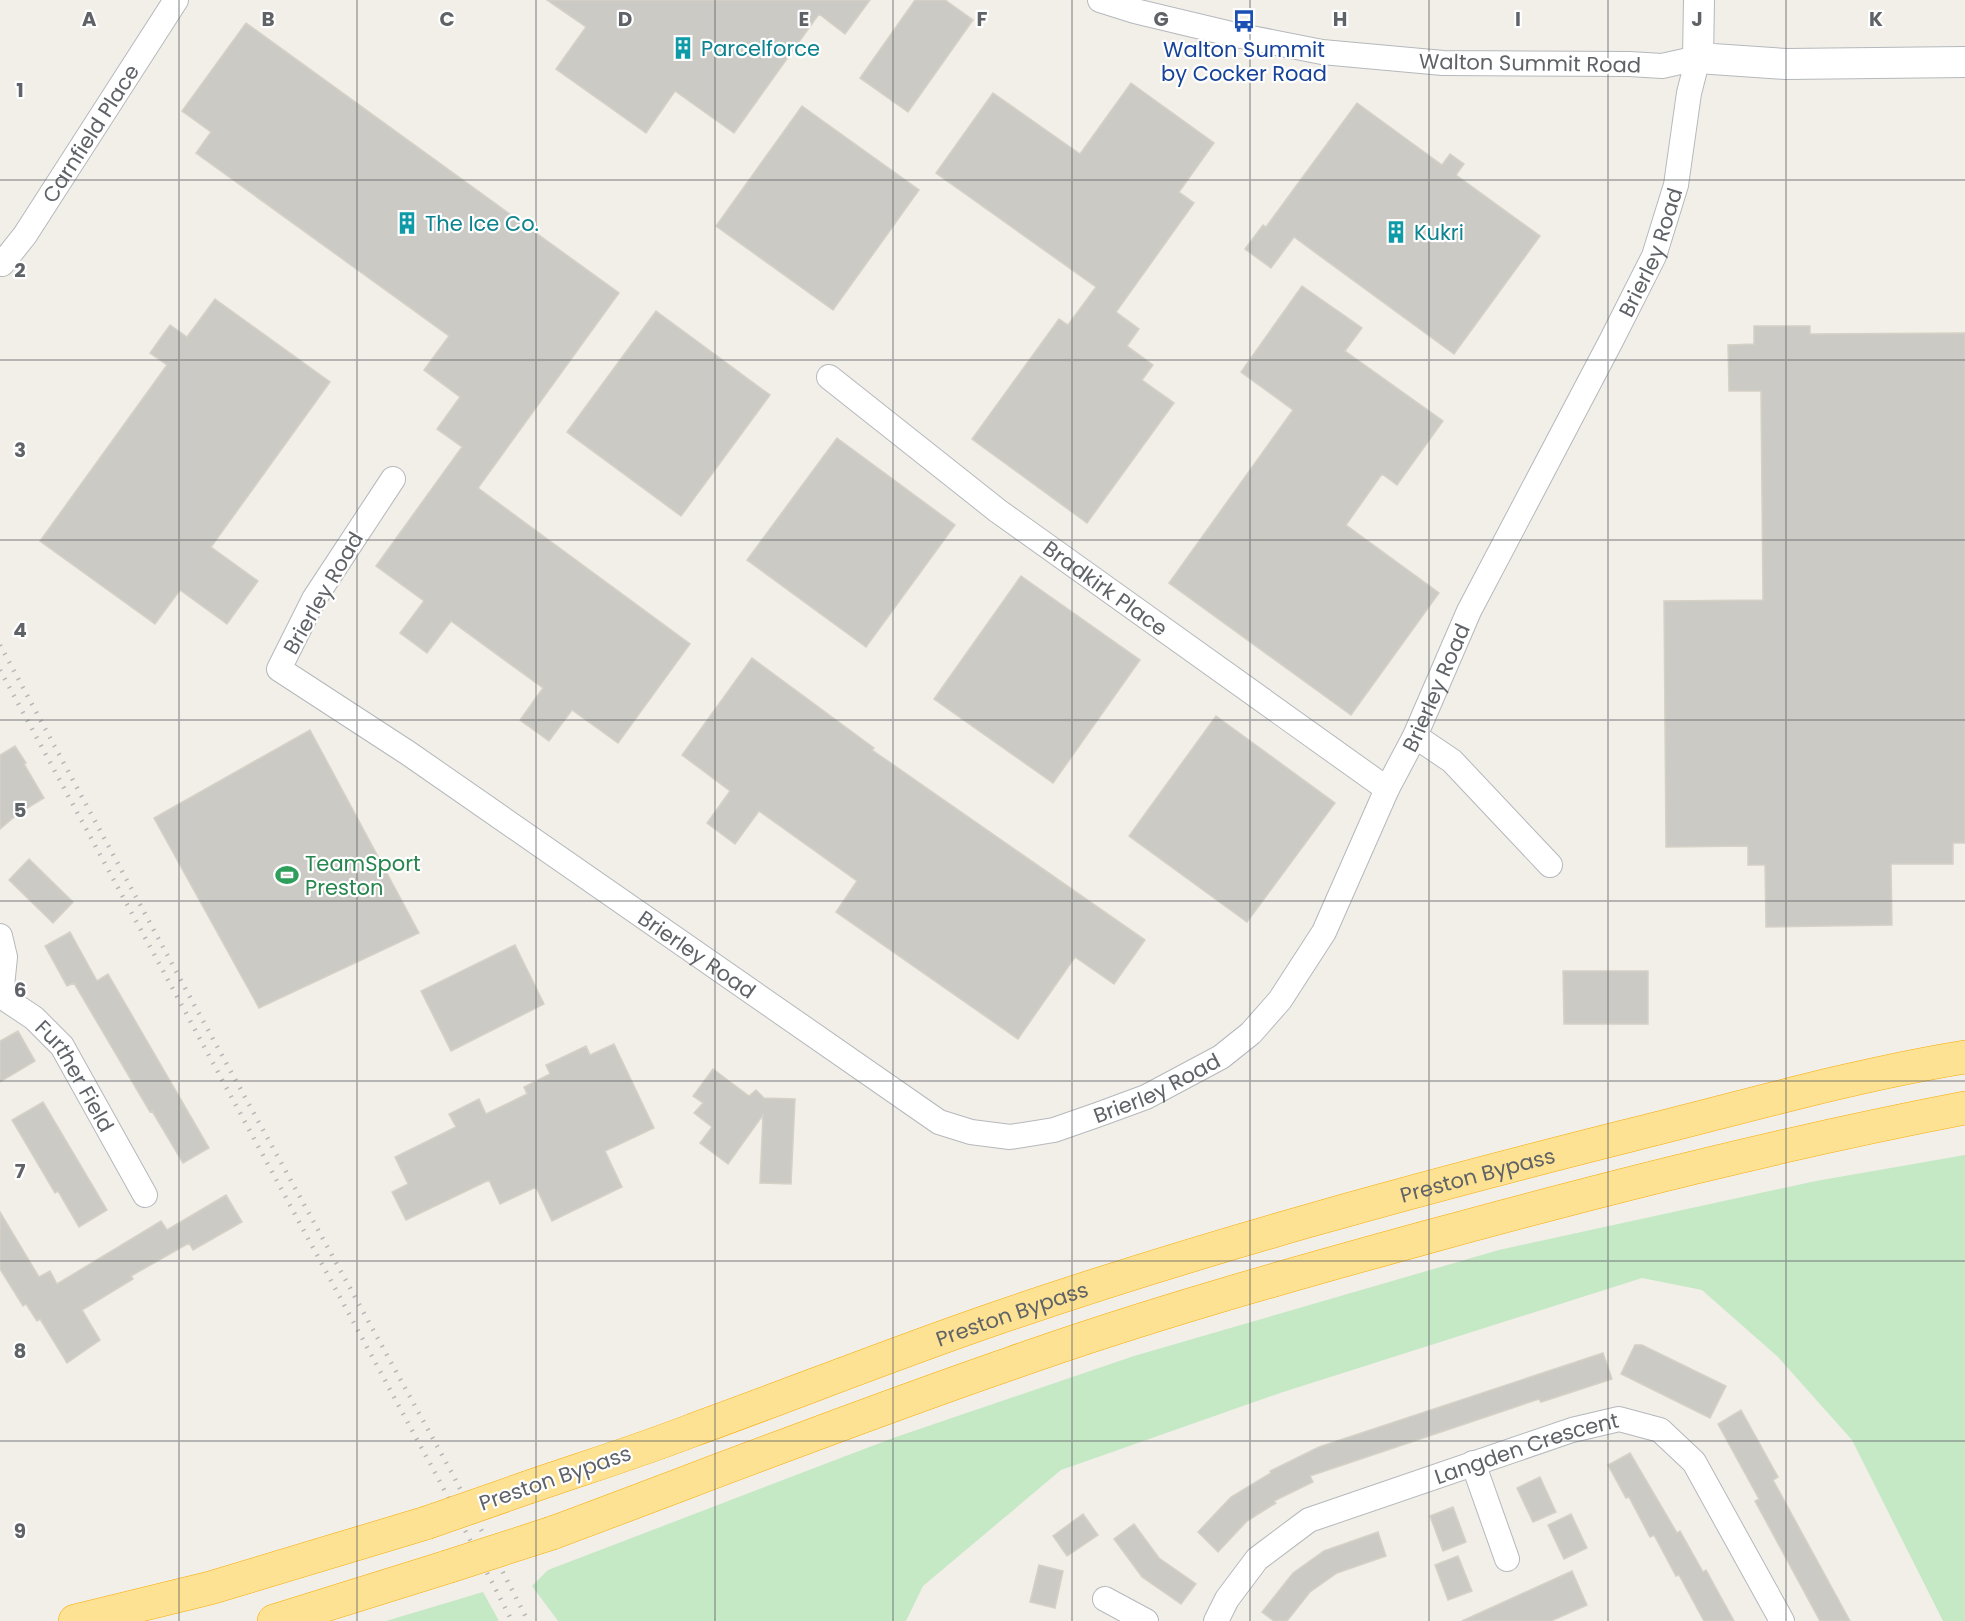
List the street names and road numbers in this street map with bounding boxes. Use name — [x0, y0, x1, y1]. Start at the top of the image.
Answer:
street label: Walton Summit Road — [1419, 47, 1641, 79]
street label: Carnfield Place — [35, 58, 146, 208]
street label: Brierley Road — [1611, 184, 1689, 322]
street label: Brierley Road — [276, 526, 370, 660]
street label: Bradkirk Place — [1038, 533, 1174, 642]
street label: Brierley Road — [1395, 619, 1476, 757]
street label: Brierley Road — [633, 903, 762, 1005]
street label: Further Field — [29, 1013, 121, 1137]
street label: Brierley Road — [1089, 1046, 1225, 1130]
street label: Preston Bypass — [1397, 1140, 1558, 1209]
street label: Preston Bypass — [932, 1274, 1092, 1353]
street label: Langden Crescent — [1430, 1405, 1622, 1491]
street label: Preston Bypass — [475, 1438, 635, 1518]

